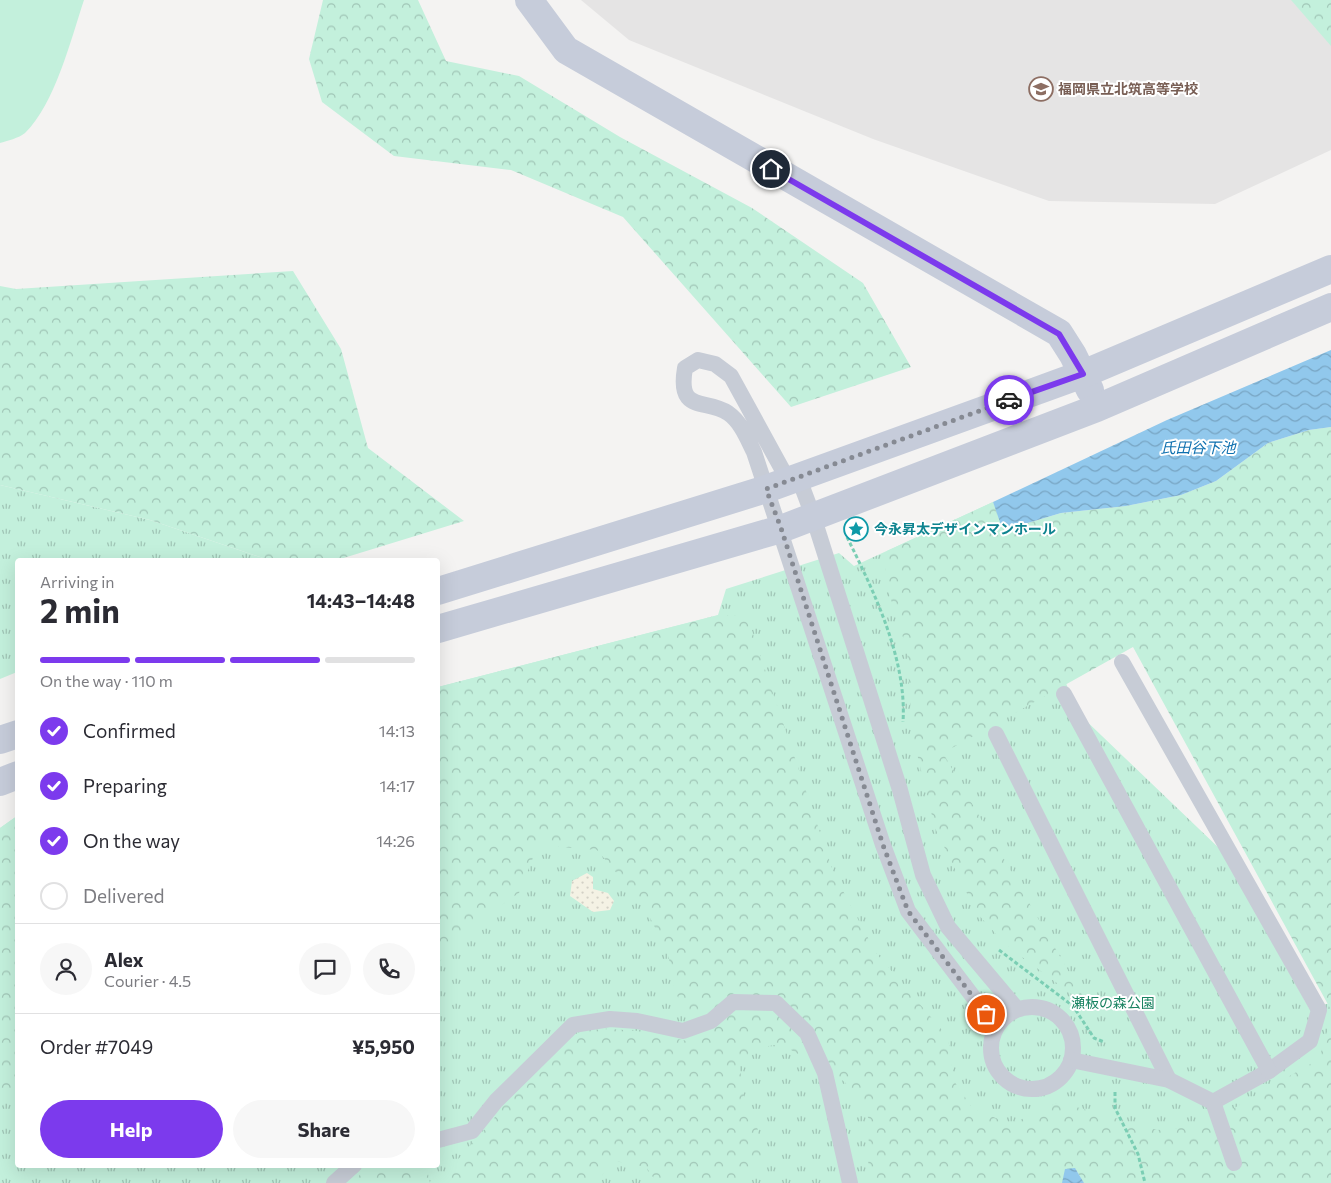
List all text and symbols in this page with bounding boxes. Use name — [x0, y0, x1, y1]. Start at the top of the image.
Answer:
school or university icon: 福岡県立北筑高等学校 — [1028, 76, 1054, 102]
place label: 福岡県立北筑高等学校 — [1058, 80, 1198, 97]
pin — [750, 148, 792, 190]
icon: home — [757, 155, 785, 183]
courier — [984, 375, 1034, 425]
icon: car — [995, 386, 1023, 414]
water label: 氏田谷下池 — [1160, 438, 1237, 456]
place icon: 今永昇太デザインマンホール — [843, 516, 869, 542]
place label: 今永昇太デザインマンホール — [874, 520, 1056, 537]
text: Arriving in — [40, 572, 114, 591]
text: 14:43–14:48 — [307, 589, 415, 612]
text: 2 min — [40, 590, 120, 630]
text: On the way · 110 m — [40, 671, 173, 690]
icon: check — [40, 717, 68, 745]
text: Confirmed — [83, 719, 176, 742]
text: 14:13 — [379, 721, 415, 740]
icon: check — [40, 772, 68, 800]
text: Preparing — [83, 774, 167, 797]
text: 14:17 — [379, 776, 415, 795]
icon: check — [40, 827, 68, 855]
text: On the way — [83, 829, 180, 852]
text: 14:26 — [376, 831, 415, 850]
text: Delivered — [83, 884, 164, 907]
button: person — [40, 943, 92, 995]
button: chat — [299, 943, 351, 995]
button: phone — [363, 943, 415, 995]
text: Alex — [104, 948, 144, 971]
text: Courier · 4.5 — [104, 971, 191, 990]
pin — [965, 993, 1007, 1035]
park label: 瀬板の森公園 — [1071, 994, 1155, 1011]
icon: bag — [972, 1000, 1000, 1028]
text: Order #7049 — [40, 1035, 153, 1058]
text: ¥5,950 — [352, 1035, 415, 1058]
button: Help — [40, 1100, 223, 1158]
button: Share — [233, 1100, 415, 1158]

